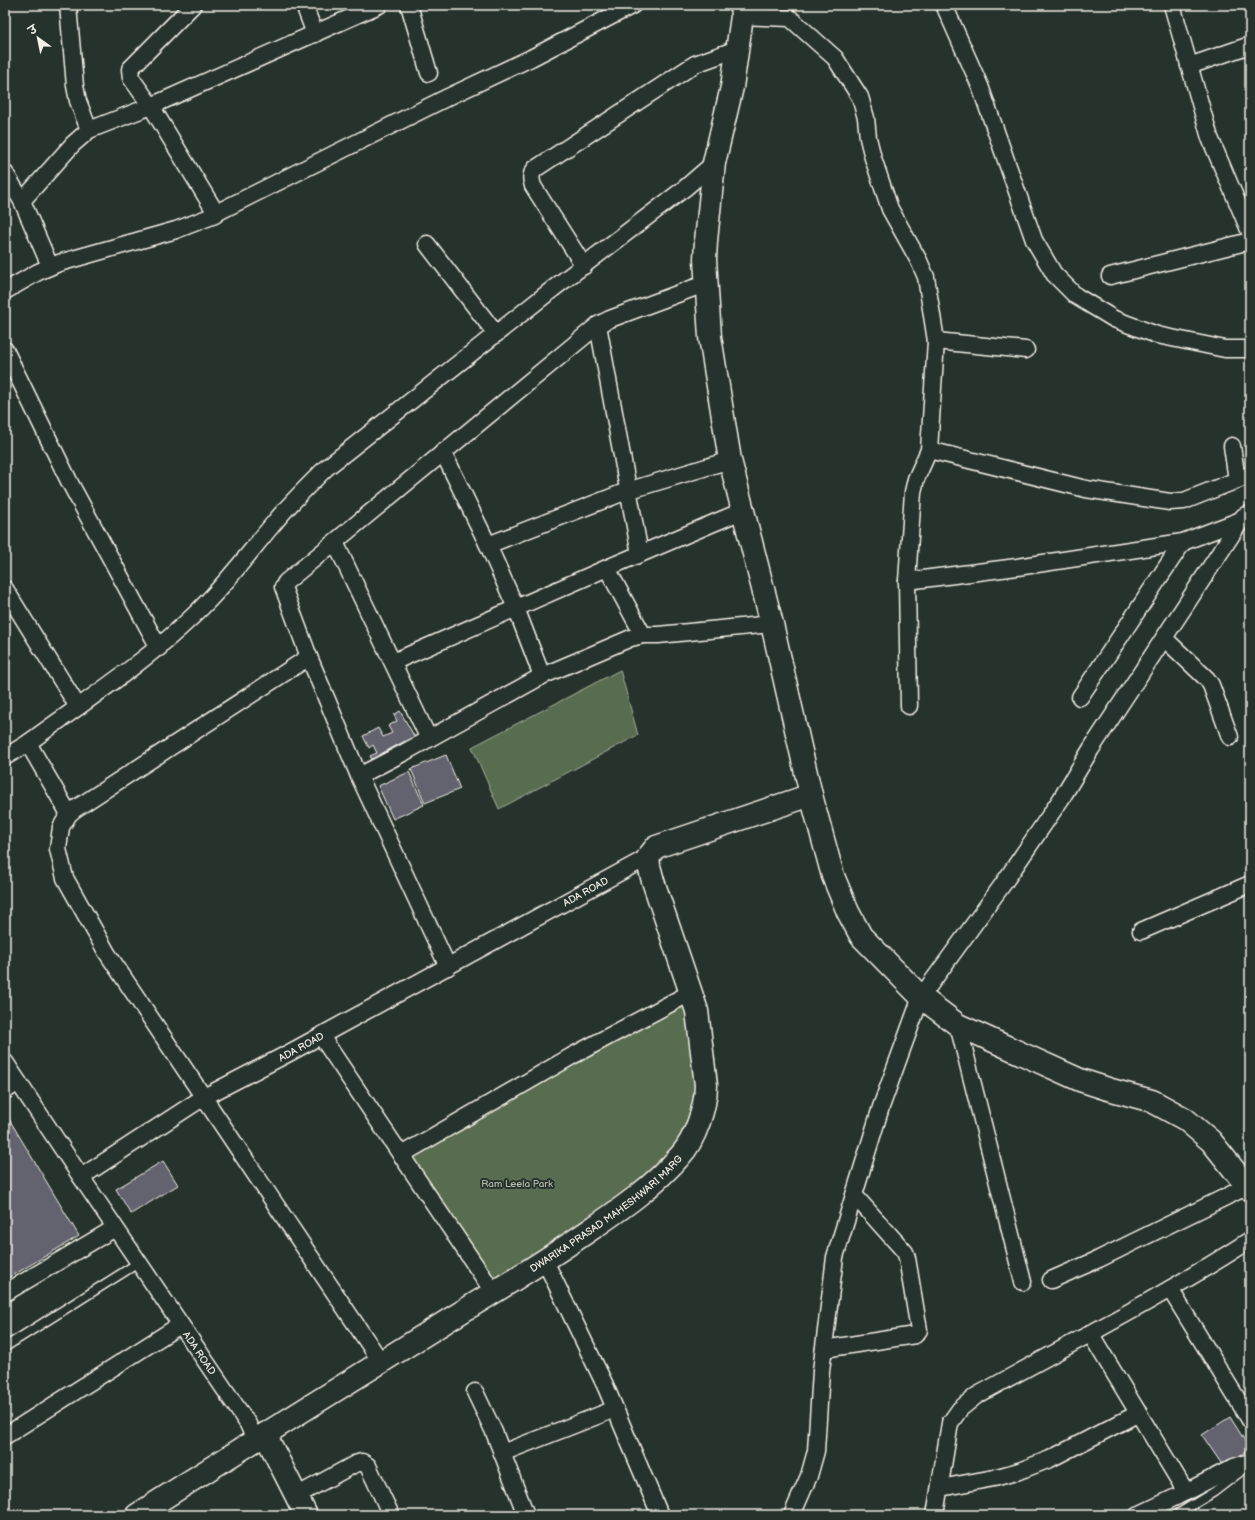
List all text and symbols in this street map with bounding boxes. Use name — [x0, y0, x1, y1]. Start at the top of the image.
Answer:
north arrow — [18, 18, 58, 58]
text: उ — [25, 22, 41, 38]
street label: ADA ROAD — [561, 875, 611, 909]
street label: ADA ROAD — [277, 1030, 326, 1064]
street label: DWARIKA PRASAD MAHESHWARI MARG — [528, 1152, 685, 1275]
park label: Ram Leela Park — [481, 1178, 553, 1190]
street label: ADA ROAD — [180, 1329, 218, 1377]

